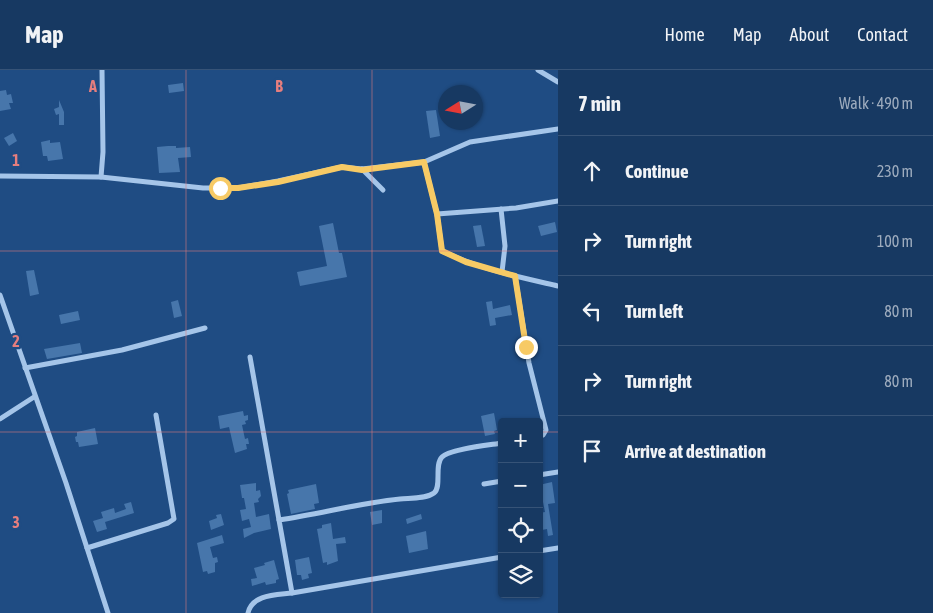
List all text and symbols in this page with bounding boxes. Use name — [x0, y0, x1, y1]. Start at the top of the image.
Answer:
text: Map — [25, 21, 64, 48]
text: Home — [665, 24, 705, 45]
text: Map — [733, 24, 762, 45]
text: About — [790, 24, 829, 45]
text: Contact — [857, 24, 908, 45]
text: A — [88, 77, 97, 95]
text: B — [275, 77, 283, 95]
north arrow — [438, 85, 483, 130]
text: 7 min — [578, 91, 621, 115]
text: Walk · 490 m — [839, 94, 913, 112]
text: 1 — [12, 151, 20, 169]
icon: ahead — [578, 157, 606, 185]
text: Continue — [625, 160, 689, 182]
text: 230 m — [877, 162, 913, 180]
route start — [209, 177, 232, 200]
icon: right — [578, 227, 606, 255]
text: Turn right — [625, 230, 692, 252]
text: 100 m — [877, 232, 913, 250]
icon: left — [578, 297, 606, 325]
text: Turn left — [625, 300, 683, 322]
text: 80 m — [884, 302, 913, 320]
text: 2 — [12, 332, 20, 350]
route end — [515, 336, 538, 359]
icon: right — [578, 367, 606, 395]
text: Turn right — [625, 370, 692, 392]
text: 80 m — [884, 372, 913, 390]
map controls — [498, 418, 543, 598]
button: + — [498, 418, 543, 463]
icon: arrive — [578, 437, 606, 465]
text: Arrive at destination — [625, 440, 766, 462]
button: − — [498, 463, 543, 508]
button: locate — [498, 508, 543, 553]
text: 3 — [12, 513, 20, 531]
button: layers — [498, 553, 543, 598]

